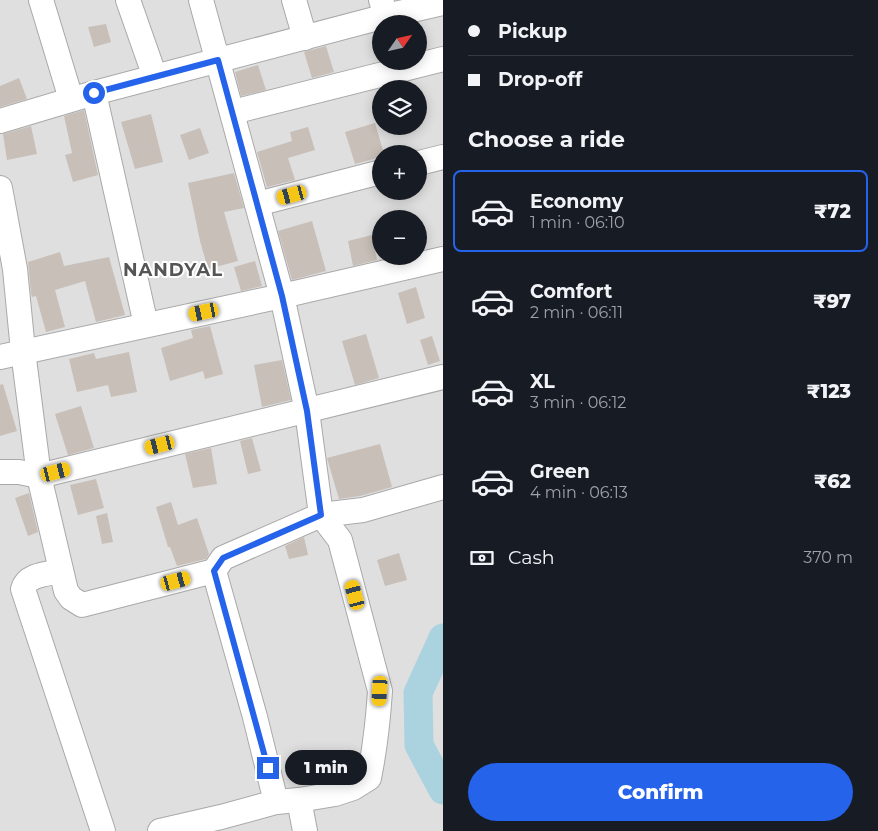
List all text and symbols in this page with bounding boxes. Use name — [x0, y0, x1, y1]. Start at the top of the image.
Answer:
north arrow — [372, 15, 428, 70]
map controls — [372, 15, 427, 265]
text: Pickup — [498, 20, 567, 43]
text: Drop-off — [498, 68, 582, 91]
button: layers — [372, 80, 427, 135]
route start — [83, 82, 105, 104]
text: Choose a ride — [468, 126, 625, 153]
button: + — [372, 145, 427, 200]
car — [275, 184, 308, 206]
icon: car — [470, 189, 515, 234]
text: Economy — [530, 190, 623, 213]
text: ₹72 — [814, 200, 851, 223]
button: − — [372, 210, 427, 265]
text: 1 min · 06:10 — [530, 213, 625, 232]
district label: NANDYAL — [123, 259, 223, 281]
icon: car — [470, 279, 515, 324]
text: Comfort — [530, 280, 612, 303]
text: ₹97 — [813, 290, 851, 313]
car — [187, 302, 220, 322]
text: 2 min · 06:11 — [530, 303, 623, 322]
icon: car — [470, 369, 515, 414]
text: XL — [530, 370, 555, 393]
text: ₹123 — [807, 380, 851, 403]
text: 3 min · 06:12 — [530, 393, 626, 412]
car — [143, 434, 176, 456]
icon: car — [470, 459, 515, 504]
text: Green — [530, 460, 590, 483]
car — [39, 461, 72, 483]
text: ₹62 — [814, 470, 851, 493]
text: 4 min · 06:13 — [530, 483, 628, 502]
icon: cash — [468, 544, 496, 572]
text: Cash — [508, 546, 555, 569]
text: 370 m — [803, 548, 853, 567]
car — [159, 570, 192, 592]
car — [343, 579, 366, 611]
car — [371, 676, 388, 706]
callout: 1 min — [286, 750, 368, 786]
route end — [257, 757, 279, 779]
text: 1 min — [304, 758, 348, 777]
button: Confirm — [468, 763, 853, 821]

